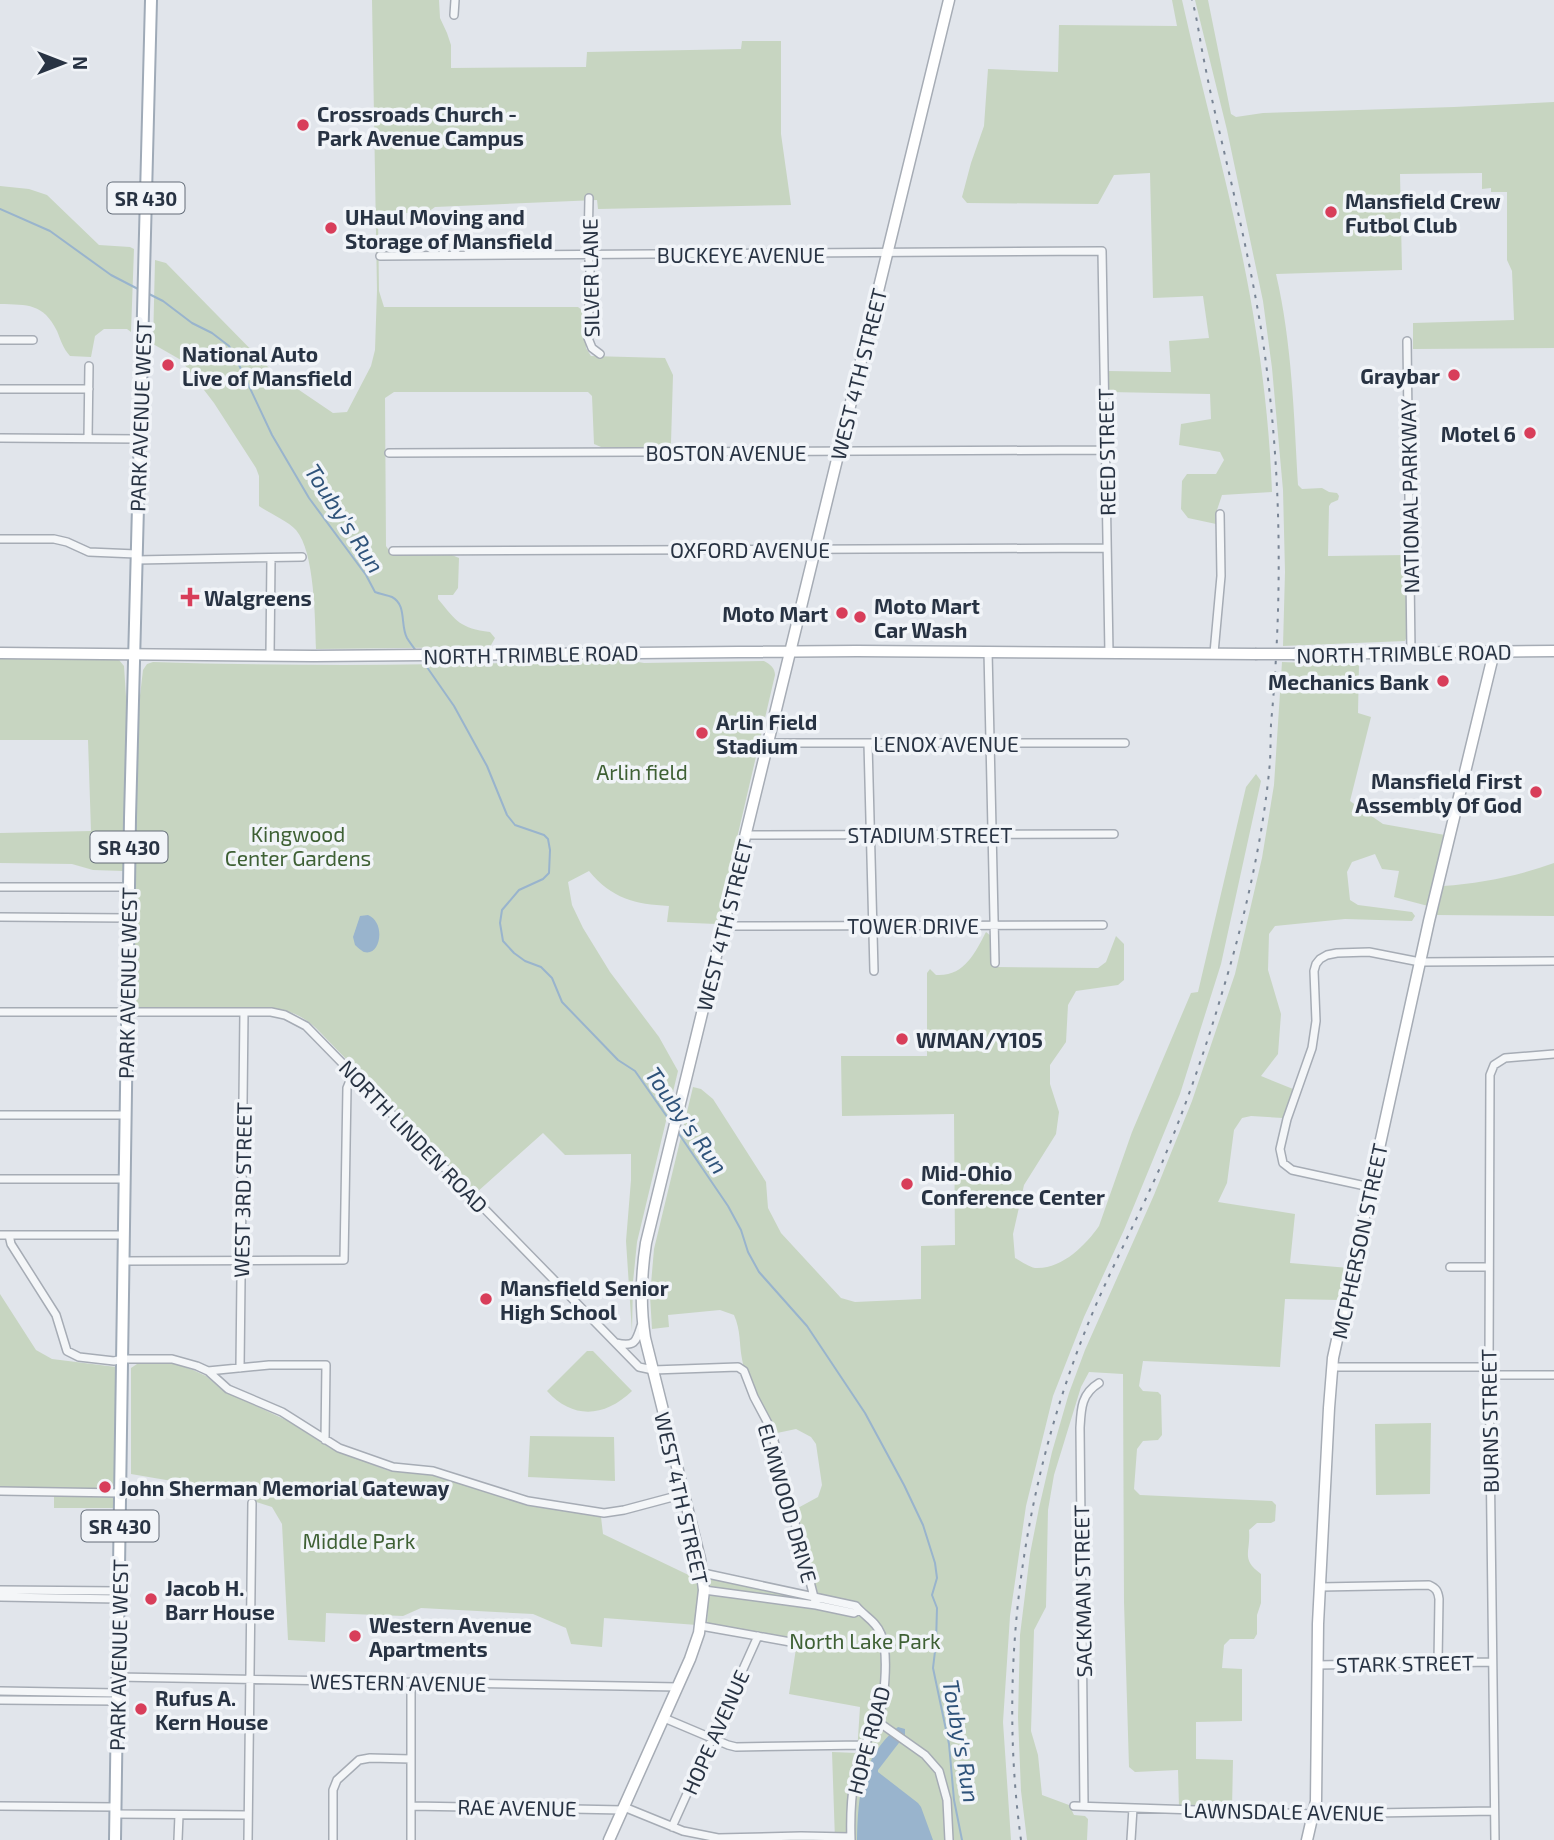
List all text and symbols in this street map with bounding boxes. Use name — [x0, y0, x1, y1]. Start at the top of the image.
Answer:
north arrow — [28, 28, 98, 98]
text: N — [69, 56, 92, 70]
place label: Crossroads Church - Park Avenue Campus — [317, 101, 524, 150]
marker: Crossroads Church - Park Avenue Campus — [295, 117, 311, 133]
road number: SR 430 — [108, 182, 184, 214]
place label: Mansfield Crew Futbol Club — [1345, 188, 1501, 237]
place label: UHaul Moving and Storage of Mansfield — [345, 204, 553, 253]
marker: Mansfield Crew Futbol Club — [1323, 204, 1339, 220]
street label: SILVER LANE — [576, 218, 604, 338]
marker: UHaul Moving and Storage of Mansfield — [323, 220, 339, 236]
street label: BUCKEYE AVENUE — [657, 242, 825, 267]
street label: WEST 4TH STREET — [825, 286, 891, 462]
street label: PARK AVENUE WEST — [124, 320, 156, 512]
place label: National Auto Live of Mansfield — [182, 341, 352, 390]
marker: National Auto Live of Mansfield — [160, 357, 176, 373]
place label: Graybar — [1360, 363, 1440, 389]
marker: Graybar — [1446, 367, 1462, 383]
street label: REED STREET — [1092, 388, 1120, 516]
street label: NATIONAL PARKWAY — [1395, 398, 1423, 594]
place label: Motel 6 — [1441, 421, 1516, 446]
marker: Motel 6 — [1522, 425, 1538, 441]
street label: BOSTON AVENUE — [645, 440, 807, 465]
water label: Touby's Run — [299, 458, 391, 578]
street label: OXFORD AVENUE — [670, 537, 830, 562]
place label: Walgreens — [204, 585, 312, 610]
marker: Walgreens — [182, 589, 198, 605]
place label: Moto Mart Car Wash — [874, 593, 980, 642]
place label: Moto Mart — [722, 601, 828, 626]
marker: Moto Mart — [834, 605, 850, 621]
marker: Moto Mart Car Wash — [852, 609, 868, 625]
street label: NORTH TRIMBLE ROAD — [1296, 639, 1512, 667]
street label: NORTH TRIMBLE ROAD — [423, 640, 639, 668]
place label: Mechanics Bank — [1268, 669, 1429, 694]
marker: Mechanics Bank — [1435, 673, 1451, 689]
place label: Arlin Field Stadium — [716, 709, 817, 758]
marker: Arlin Field Stadium — [694, 725, 710, 741]
street label: LENOX AVENUE — [873, 731, 1019, 756]
park label: Arlin field — [596, 759, 688, 784]
place label: Mansfield First Assembly Of God — [1355, 768, 1522, 818]
marker: Mansfield First Assembly Of God — [1528, 784, 1544, 800]
park label: Kingwood Center Gardens — [225, 821, 371, 870]
street label: STADIUM STREET — [847, 822, 1013, 847]
road number: SR 430 — [90, 832, 168, 862]
street label: WEST 4TH STREET — [691, 837, 757, 1013]
street label: PARK AVENUE WEST — [113, 887, 141, 1079]
street label: TOWER DRIVE — [847, 913, 979, 938]
place label: WMAN/Y105 — [916, 1027, 1043, 1052]
marker: WMAN/Y105 — [894, 1031, 910, 1047]
street label: NORTH LINDEN ROAD — [335, 1054, 493, 1218]
water label: Touby's Run — [640, 1061, 734, 1179]
street label: WEST 3RD STREET — [228, 1102, 256, 1278]
street label: MCPHERSON STREET — [1326, 1141, 1392, 1341]
place label: Mid-Ohio Conference Center — [921, 1160, 1105, 1209]
marker: Mid-Ohio Conference Center — [899, 1176, 915, 1192]
place label: Mansfield Senior High School — [500, 1275, 669, 1324]
marker: Mansfield Senior High School — [478, 1291, 494, 1307]
street label: BURNS STREET — [1475, 1349, 1503, 1493]
street label: WEST 4TH STREET — [650, 1409, 714, 1587]
street label: ELMWOOD DRIVE — [753, 1420, 823, 1586]
place label: John Sherman Memorial Gateway — [119, 1475, 450, 1501]
marker: John Sherman Memorial Gateway — [97, 1479, 113, 1495]
street label: SACKMAN STREET — [1068, 1504, 1096, 1678]
road number: SR 430 — [82, 1510, 158, 1542]
park label: Middle Park — [303, 1528, 416, 1553]
street label: PARK AVENUE WEST — [104, 1559, 132, 1751]
place label: Jacob H. Barr House — [165, 1575, 275, 1624]
marker: Jacob H. Barr House — [143, 1591, 159, 1607]
place label: Western Avenue Apartments — [369, 1612, 532, 1661]
marker: Western Avenue Apartments — [347, 1628, 363, 1644]
park label: North Lake Park — [789, 1628, 941, 1653]
street label: STARK STREET — [1336, 1649, 1474, 1677]
street label: HOPE AVENUE — [676, 1666, 754, 1798]
street label: WESTERN AVENUE — [309, 1668, 487, 1696]
water label: Touby's Run — [937, 1677, 987, 1805]
street label: HOPE ROAD — [842, 1683, 894, 1797]
place label: Rufus A. Kern House — [155, 1685, 268, 1734]
marker: Rufus A. Kern House — [133, 1701, 149, 1717]
street label: RAE AVENUE — [457, 1793, 577, 1821]
street label: LAWNSDALE AVENUE — [1183, 1797, 1385, 1825]

